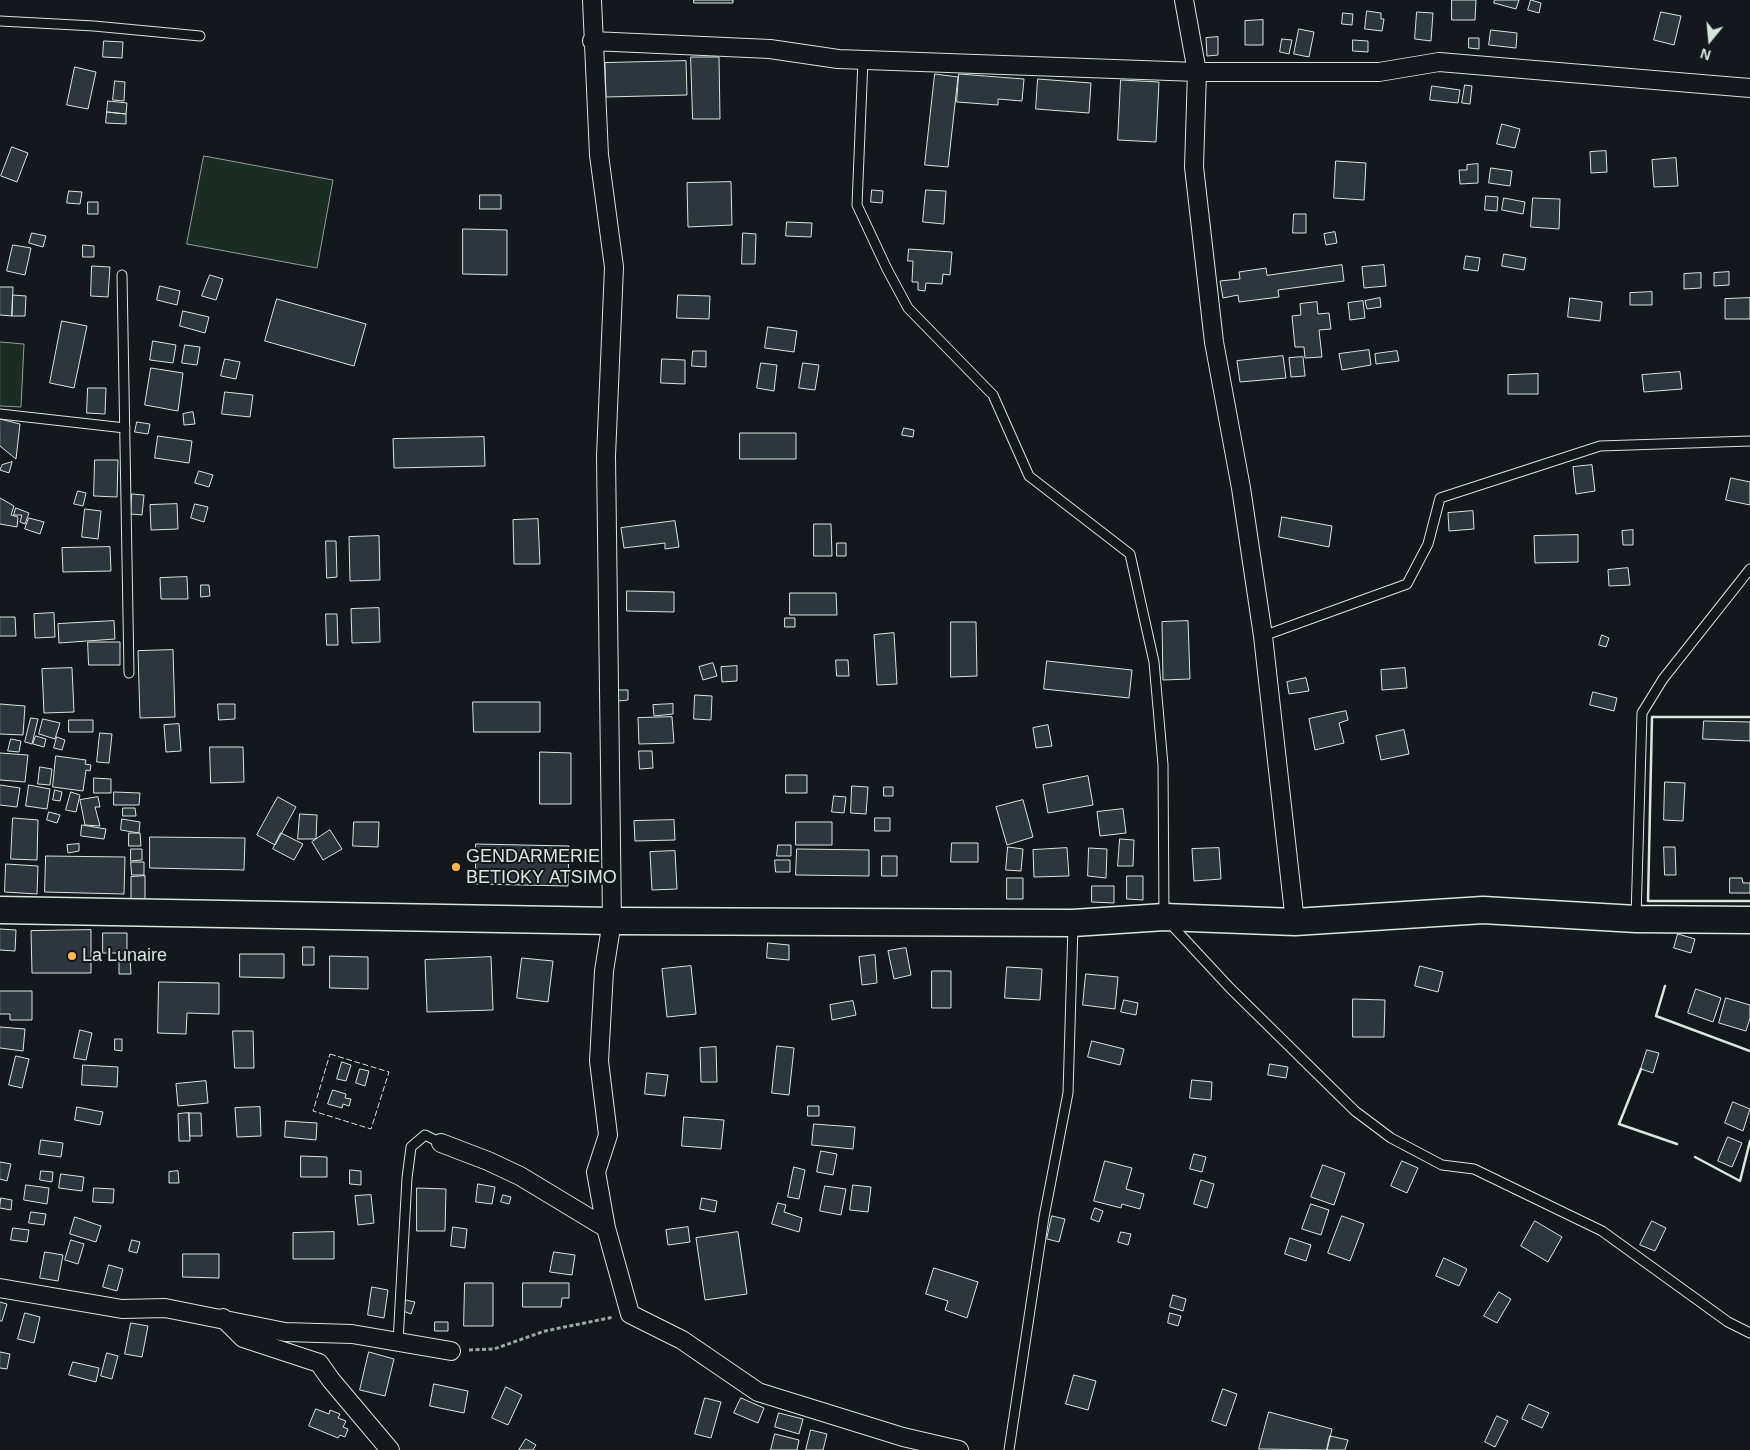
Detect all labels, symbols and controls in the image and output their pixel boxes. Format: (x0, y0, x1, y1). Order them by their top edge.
north arrow (1685, 15, 1735, 65)
text: N (1698, 45, 1713, 63)
place label: GENDARMERIE BETIOKY ATSIMO (466, 846, 617, 889)
marker: GENDARMERIE BETIOKY ATSIMO (450, 861, 462, 873)
place label: La Lunaire (82, 945, 167, 967)
marker: La Lunaire (66, 950, 78, 962)

